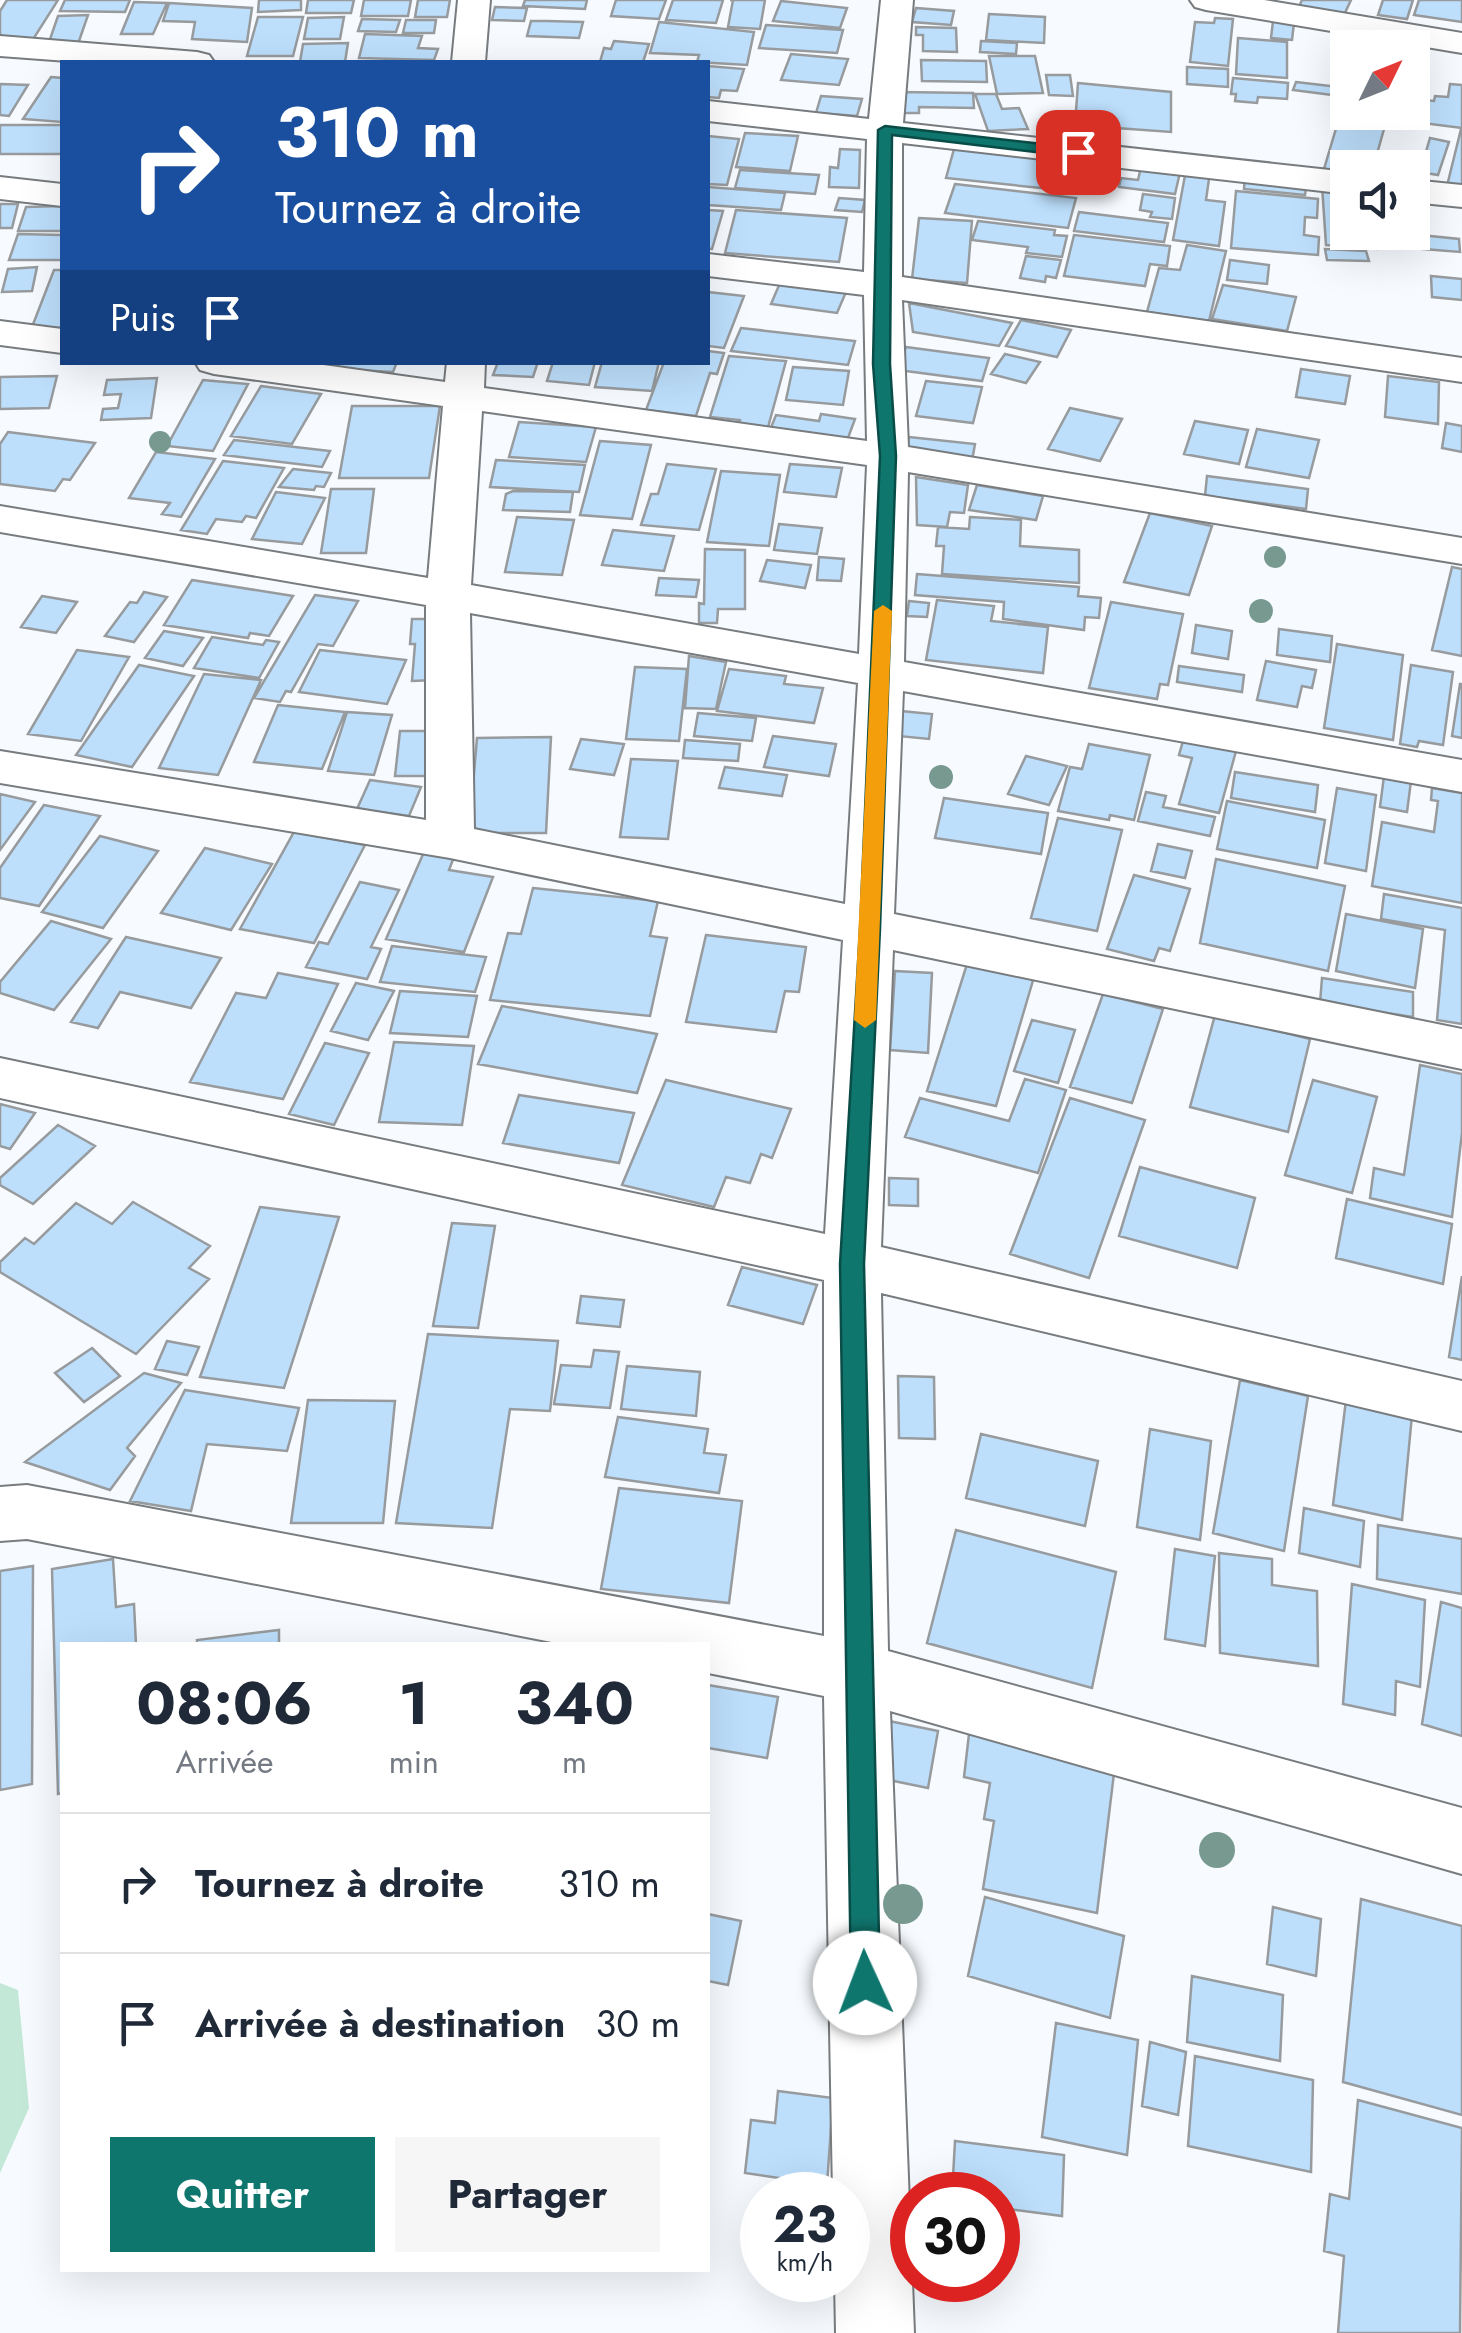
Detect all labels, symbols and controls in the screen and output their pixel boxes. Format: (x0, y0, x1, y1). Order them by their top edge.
north arrow (1330, 30, 1430, 130)
map controls (1330, 30, 1430, 250)
text: 310 m (275, 82, 479, 183)
icon: right (110, 100, 240, 230)
pin (1036, 110, 1121, 195)
icon: arrive (1051, 125, 1106, 180)
button: sound (1330, 150, 1430, 250)
text: Tournez à droite (275, 175, 581, 240)
text: Puis (110, 290, 175, 345)
icon: arrive (195, 290, 250, 345)
text: 08:06 (136, 1660, 313, 1747)
text: 1 (399, 1660, 429, 1747)
text: 340 (515, 1660, 634, 1747)
text: Arrivée (175, 1739, 273, 1785)
text: min (389, 1739, 439, 1785)
text: m (562, 1739, 587, 1785)
icon: right (110, 1856, 165, 1911)
text: Tournez à droite (195, 1856, 484, 1911)
text: 310 m (558, 1856, 660, 1911)
position arrow (813, 1931, 917, 2035)
icon: arrive (110, 1996, 165, 2051)
text: Arrivée à destination (195, 1996, 565, 2051)
text: 30 m (595, 1996, 680, 2051)
button: Quitter (110, 2137, 375, 2252)
button: Partager (395, 2137, 660, 2252)
speed limit sign: 30 (890, 2172, 1020, 2302)
text: 23 (773, 2188, 837, 2261)
text: km/h (777, 2244, 833, 2280)

